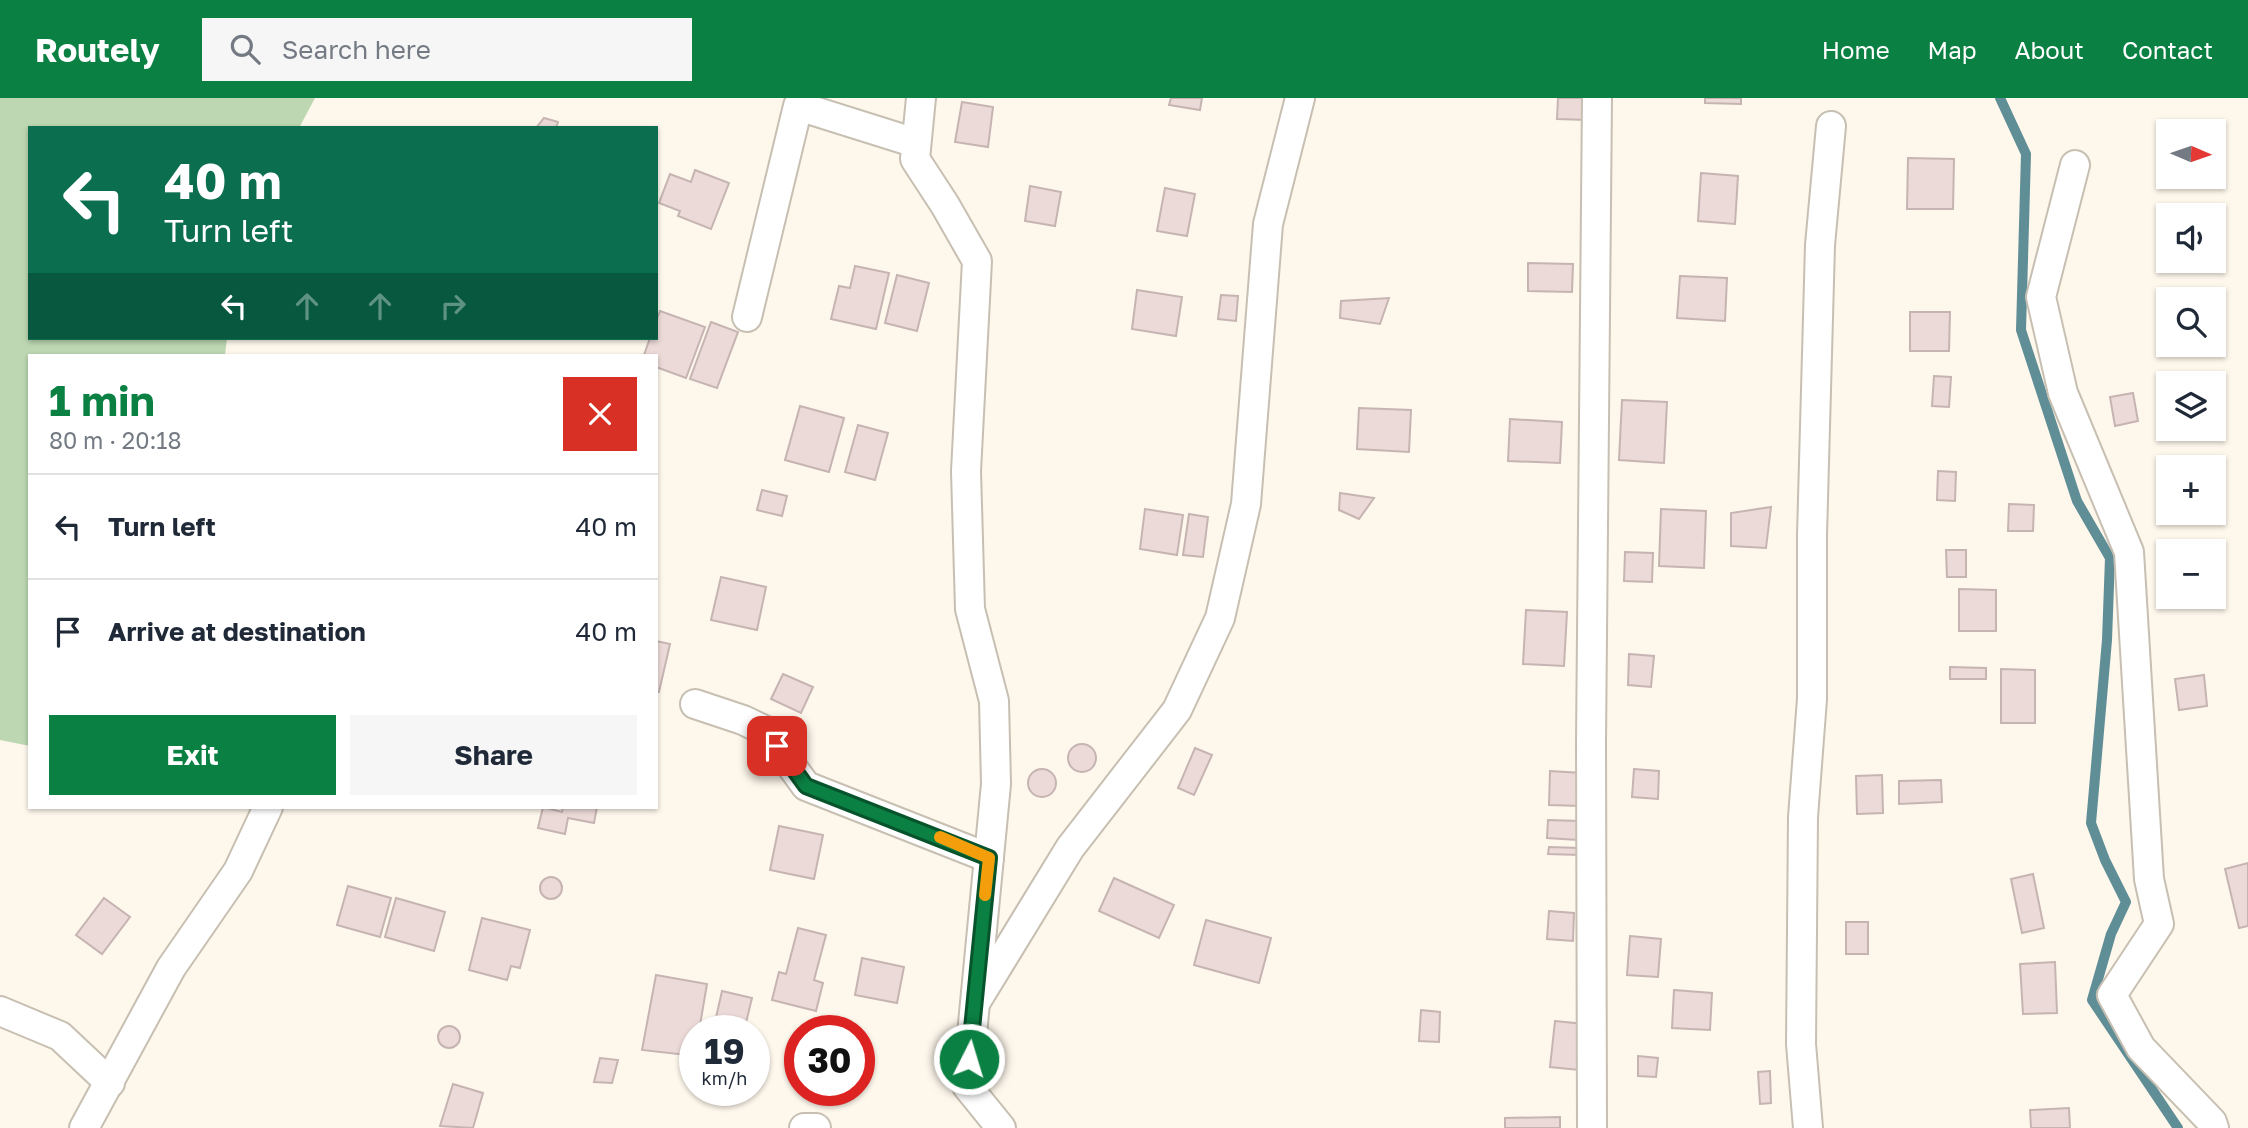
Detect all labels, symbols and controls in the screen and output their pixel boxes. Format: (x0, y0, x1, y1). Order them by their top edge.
search box (202, 18, 692, 81)
text: Routely (35, 30, 160, 69)
icon: search (226, 30, 264, 68)
text: Search here (282, 34, 431, 65)
text: Home (1822, 35, 1890, 64)
text: Map (1928, 35, 1977, 64)
text: About (2015, 35, 2084, 64)
text: Contact (2122, 35, 2213, 64)
north arrow (2156, 119, 2226, 189)
map controls (2156, 119, 2226, 609)
text: 40 m (164, 151, 282, 210)
icon: left (49, 154, 140, 245)
button: sound (2156, 203, 2226, 273)
text: Turn left (164, 211, 293, 249)
icon: left (215, 287, 253, 325)
icon: ahead (288, 287, 326, 325)
icon: ahead (361, 287, 399, 325)
icon: right (434, 287, 472, 325)
button: search (2156, 287, 2226, 357)
button: layers (2156, 371, 2226, 441)
text: 1 min (49, 375, 155, 425)
button: close (563, 377, 637, 451)
text: 80 m · 20:18 (49, 426, 181, 454)
button: + (2156, 455, 2226, 525)
icon: left (49, 508, 87, 546)
text: Turn left (108, 511, 216, 542)
text: 40 m (576, 511, 637, 542)
button: − (2156, 539, 2226, 609)
icon: arrive (49, 613, 87, 651)
text: Arrive at destination (108, 616, 366, 647)
text: 40 m (576, 616, 637, 647)
button: Exit (49, 715, 336, 795)
button: Share (350, 715, 637, 795)
pin (747, 716, 807, 776)
icon: arrive (758, 727, 796, 765)
speed limit sign: 30 (784, 1015, 875, 1106)
position arrow (932, 1022, 1006, 1096)
text: 19 (704, 1030, 745, 1072)
text: km/h (702, 1067, 747, 1089)

